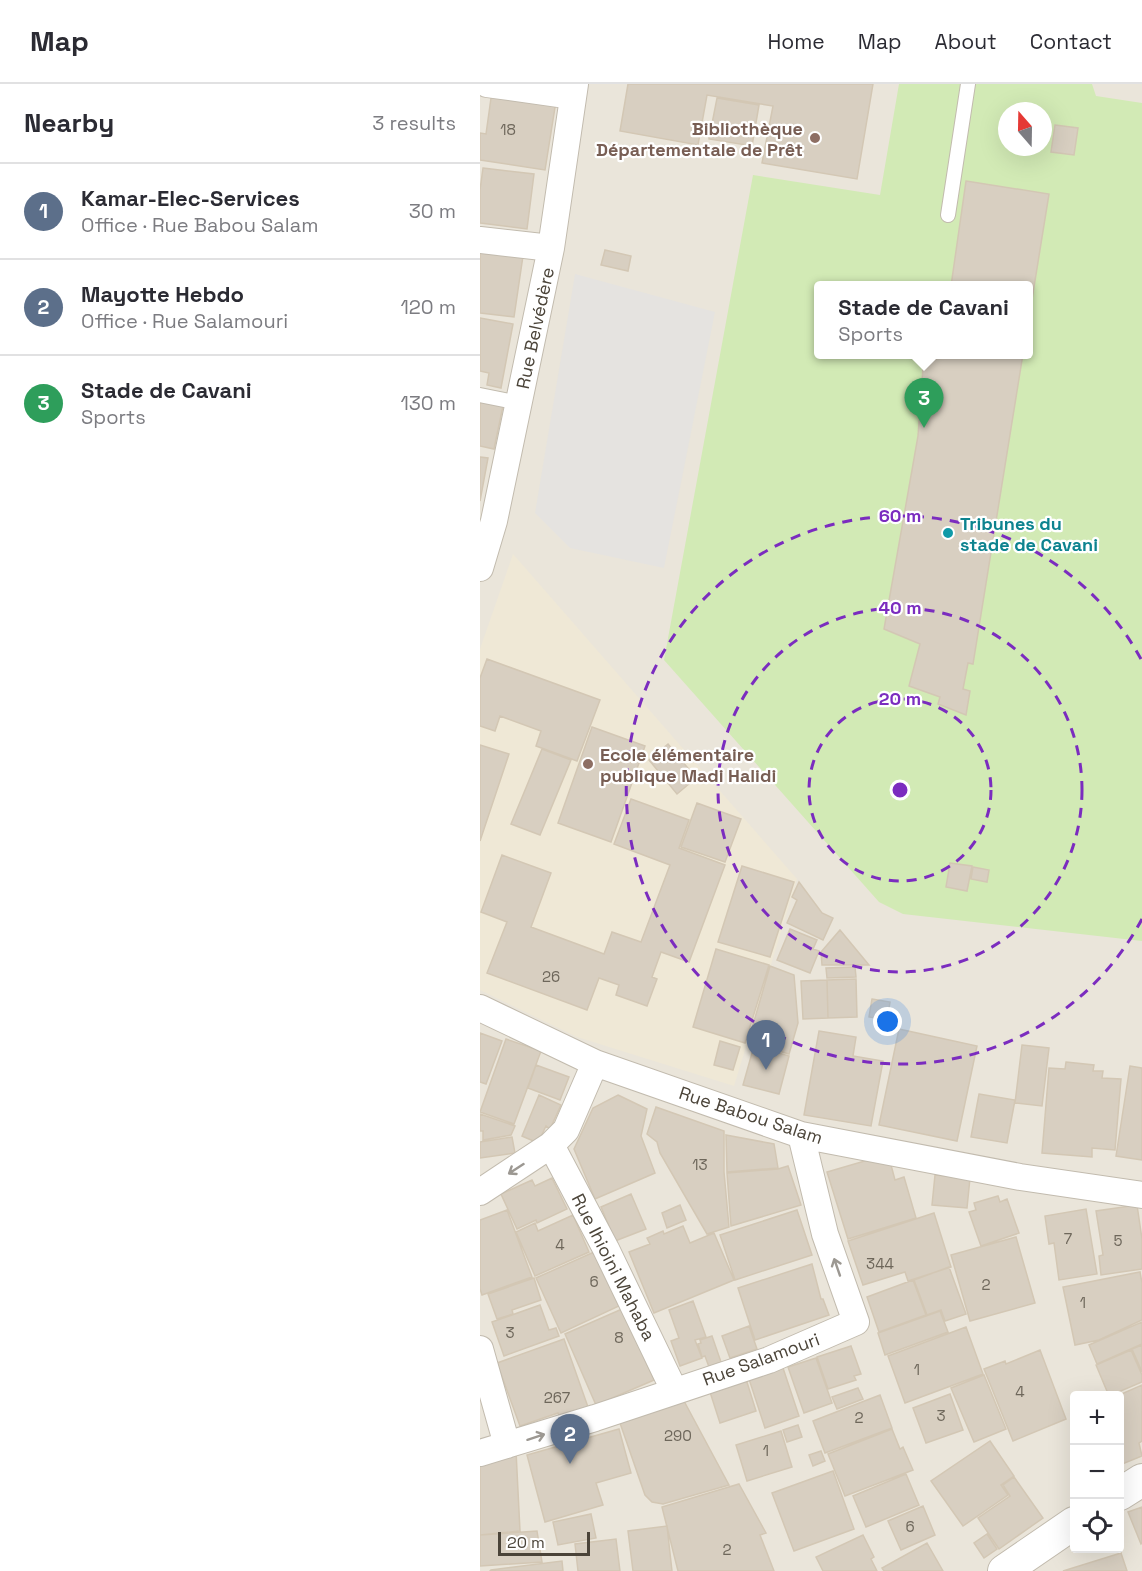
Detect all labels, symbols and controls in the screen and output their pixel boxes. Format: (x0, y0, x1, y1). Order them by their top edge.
text: Map (30, 23, 89, 59)
text: Home (767, 28, 825, 55)
text: Map (858, 28, 902, 55)
text: About (935, 28, 997, 55)
text: Contact (1030, 28, 1112, 55)
north arrow (998, 102, 1052, 156)
text: Nearby (24, 106, 114, 140)
text: 3 results (372, 110, 456, 136)
place label: Bibliothèque Départementale de Prêt (596, 117, 803, 161)
house number: 18 (500, 120, 516, 139)
marker: Bibliothèque Départementale de Prêt (808, 131, 822, 145)
text: Kamar-Elec-Services (81, 184, 300, 212)
text: 1 (39, 198, 48, 224)
text: 30 m (409, 198, 456, 224)
text: Office · Rue Babou Salam (81, 212, 318, 238)
street label: Rue Belvédère (511, 265, 559, 391)
text: Mayotte Hebdo (81, 280, 244, 308)
popup (814, 281, 1033, 359)
text: Stade de Cavani (838, 293, 1009, 321)
text: 2 (38, 294, 49, 320)
text: 120 m (400, 294, 456, 320)
text: Office · Rue Salamouri (81, 308, 288, 334)
text: Sports (838, 321, 903, 347)
text: Stade de Cavani (81, 376, 252, 404)
pin: 3 (904, 378, 944, 428)
text: 3 (37, 390, 50, 416)
text: 130 m (400, 390, 456, 416)
text: Sports (81, 404, 146, 430)
text: 60 m (879, 504, 921, 527)
place label: Tribunes du stade de Cavani (960, 512, 1098, 556)
marker: Tribunes du stade de Cavani (941, 526, 955, 540)
text: 40 m (878, 596, 922, 619)
text: 20 m (879, 687, 921, 710)
place label: Ecole élémentaire publique Madi Halidi (600, 743, 776, 787)
marker: Ecole élémentaire publique Madi Halidi (581, 757, 595, 771)
centre of rings (890, 780, 910, 800)
house number: 26 (542, 967, 560, 986)
your location (873, 1007, 902, 1036)
pin: 1 (746, 1020, 786, 1070)
street label: Rue Babou Salam (676, 1081, 826, 1149)
house number: 13 (692, 1155, 708, 1174)
one-way arrow (508, 1163, 524, 1175)
street label: Rue Ihioini Mahaba (567, 1189, 661, 1345)
house number: 7 (1064, 1229, 1072, 1248)
house number: 5 (1114, 1231, 1123, 1250)
house number: 4 (555, 1235, 565, 1254)
house number: 344 (866, 1254, 894, 1273)
one-way arrow (830, 1258, 841, 1277)
house number: 6 (589, 1272, 599, 1291)
house number: 2 (981, 1275, 991, 1294)
house number: 1 (1080, 1293, 1086, 1312)
house number: 3 (505, 1323, 515, 1342)
street label: Rue Salamouri (699, 1327, 823, 1391)
house number: 8 (614, 1328, 624, 1347)
house number: 1 (914, 1360, 920, 1379)
house number: 4 (1015, 1382, 1025, 1401)
house number: 267 (544, 1388, 570, 1407)
map controls (1070, 1391, 1124, 1553)
button: + (1070, 1391, 1124, 1445)
house number: 3 (936, 1406, 946, 1425)
house number: 2 (854, 1408, 864, 1427)
pin: 2 (550, 1414, 590, 1464)
house number: 290 (664, 1426, 692, 1445)
one-way arrow (526, 1430, 545, 1441)
house number: 1 (763, 1441, 769, 1460)
button: − (1070, 1445, 1124, 1499)
button: locate (1070, 1499, 1124, 1553)
house number: 6 (905, 1517, 915, 1536)
scale bar (498, 1529, 590, 1556)
text: 20 m (507, 1532, 545, 1553)
house number: 2 (722, 1540, 732, 1559)

